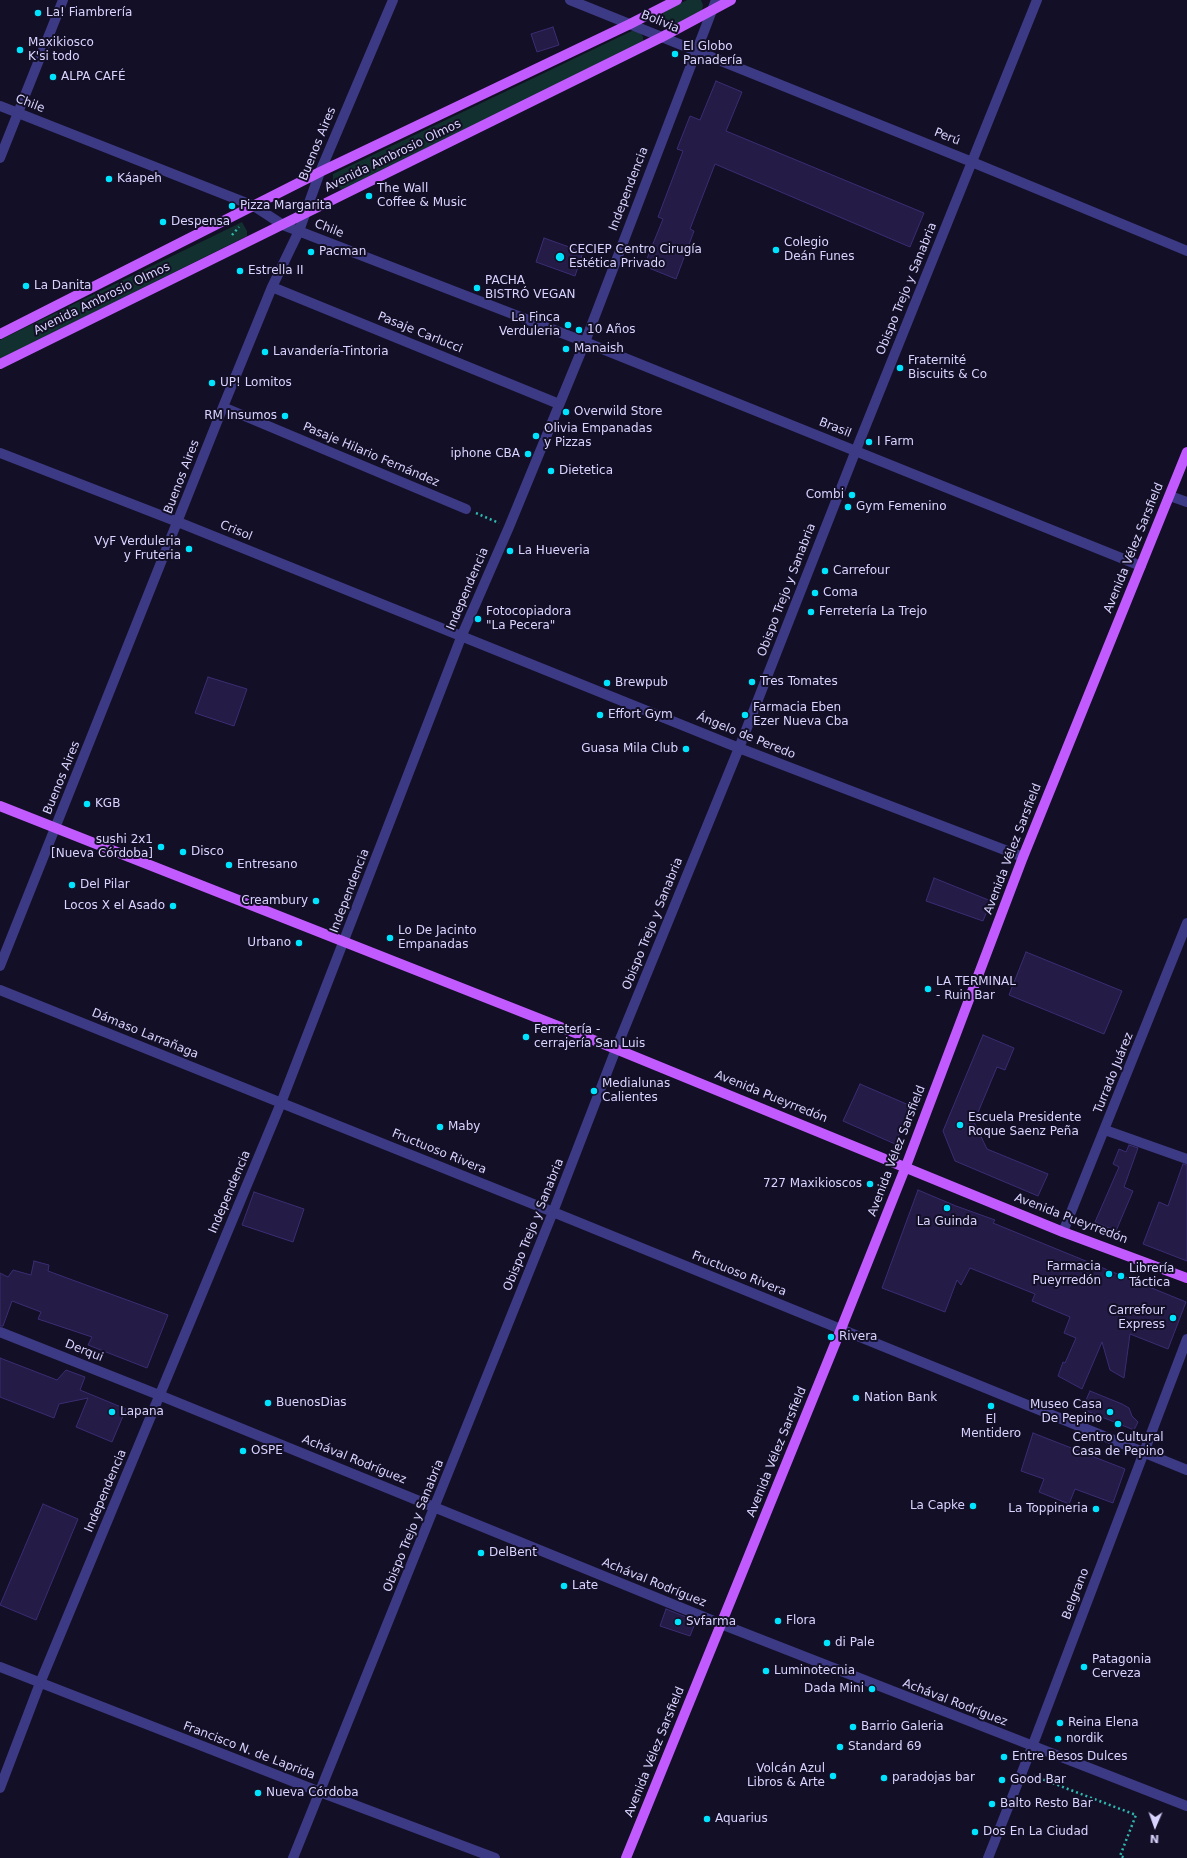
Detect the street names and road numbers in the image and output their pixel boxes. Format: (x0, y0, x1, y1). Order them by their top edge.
street label: Bolivia (639, 8, 681, 36)
street label: Chile (13, 92, 47, 116)
street label: Buenos Aires (297, 105, 339, 183)
street label: Avenida Ambrosio Olmos (322, 117, 464, 195)
street label: Perú (932, 125, 962, 149)
street label: Independencia (606, 145, 652, 233)
street label: Chile (312, 217, 346, 241)
street label: Obispo Trejo y Sanabria (874, 221, 940, 357)
street label: Avenida Ambrosio Olmos (31, 260, 173, 338)
street label: Pasaje Carlucci (375, 309, 465, 357)
street label: Brasil (817, 415, 853, 441)
street label: Pasaje Hilario Fernández (301, 420, 441, 490)
street label: Buenos Aires (161, 438, 203, 516)
street label: Avenida Vélez Sarsfield (1101, 481, 1167, 615)
street label: Crisol (218, 518, 254, 544)
street label: Obispo Trejo y Sanabria (755, 521, 819, 659)
street label: Independencia (444, 545, 492, 633)
street label: Ángelo de Peredo (694, 710, 798, 762)
street label: Buenos Aires (41, 739, 83, 817)
street label: Avenida Vélez Sarsfield (981, 781, 1045, 917)
street label: Independencia (327, 847, 373, 935)
street label: Obispo Trejo y Sanabria (620, 856, 686, 992)
street label: Dámaso Larrañaga (89, 1006, 201, 1062)
street label: Turrado Juárez (1091, 1031, 1137, 1115)
street label: Avenida Pueyrredón (713, 1068, 829, 1126)
street label: Avenida Vélez Sarsfield (865, 1083, 929, 1219)
street label: Fructuoso Rivera (390, 1126, 488, 1178)
street label: Independencia (206, 1148, 254, 1236)
street label: Obispo Trejo y Sanabria (501, 1157, 567, 1293)
street label: Avenida Pueyrredón (1012, 1191, 1130, 1247)
street label: Fructuoso Rivera (690, 1248, 788, 1300)
street label: Derqui (63, 1337, 105, 1365)
street label: Avenida Vélez Sarsfield (744, 1385, 810, 1519)
street label: Achával Rodríguez (300, 1433, 408, 1487)
street label: Independencia (82, 1447, 130, 1535)
street label: Obispo Trejo y Sanabria (381, 1458, 447, 1594)
street label: Achával Rodríguez (600, 1556, 708, 1610)
street label: Belgrano (1060, 1566, 1092, 1622)
street label: Achával Rodríguez (901, 1676, 1009, 1730)
street label: Avenida Vélez Sarsfield (622, 1685, 688, 1819)
street label: Francisco N. de Laprida (181, 1719, 317, 1783)

